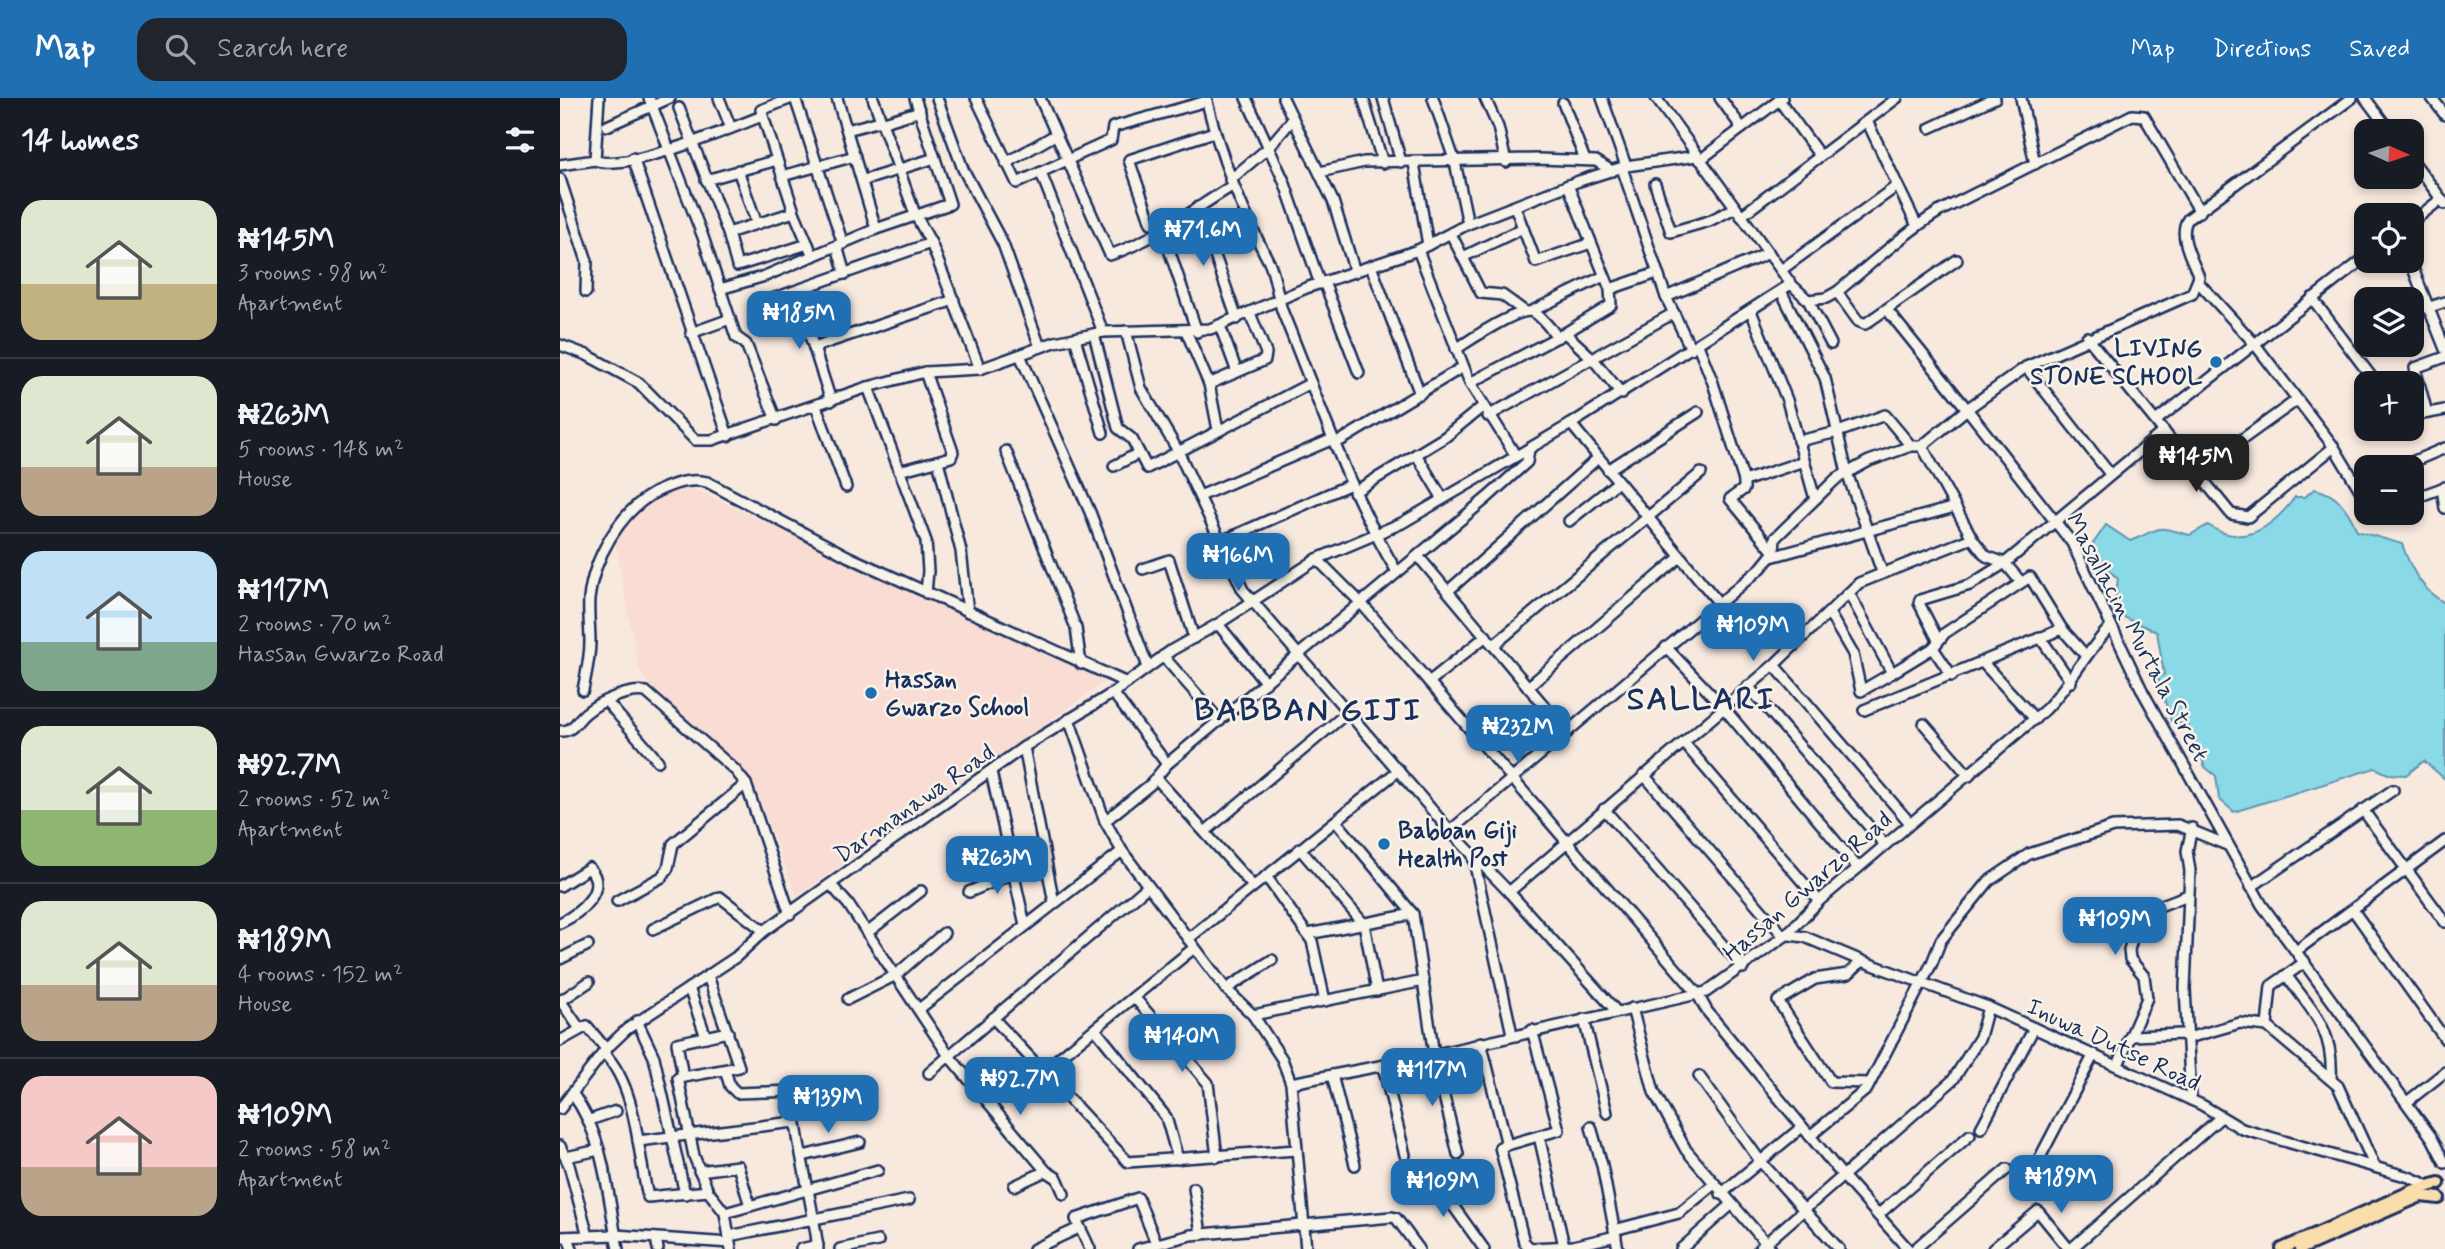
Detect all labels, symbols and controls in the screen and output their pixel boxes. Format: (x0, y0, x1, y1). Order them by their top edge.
search box (137, 18, 627, 81)
text: Map (35, 27, 95, 71)
icon: search (161, 30, 199, 68)
text: Search here (217, 32, 348, 66)
text: Map (2131, 34, 2175, 65)
text: Directions (2213, 34, 2311, 65)
text: Saved (2349, 34, 2410, 65)
north arrow (2354, 119, 2424, 189)
map controls (2354, 119, 2424, 525)
text: 14 homes (21, 121, 139, 160)
icon: filters (501, 121, 539, 159)
button: locate (2354, 203, 2424, 273)
pin: ₦71.6M (1146, 208, 1260, 268)
text: ₦71.6M (1164, 216, 1242, 246)
text: ₦145M (238, 220, 334, 259)
icon: home (77, 228, 161, 312)
text: 3 rooms · 98 m² (238, 259, 388, 289)
button: layers (2354, 287, 2424, 357)
text: Apartment (238, 289, 343, 319)
pin: ₦185M (750, 292, 848, 351)
text: ₦185M (763, 299, 835, 329)
place label: LIVING STONE SCHOOL (2030, 334, 2203, 393)
marker: LIVING STONE SCHOOL (2208, 354, 2224, 370)
button: + (2354, 371, 2424, 441)
text: ₦263M (238, 396, 330, 435)
icon: home (77, 404, 161, 488)
pin: ₦145M (2147, 434, 2245, 494)
text: 5 rooms · 148 m² (238, 435, 404, 465)
text: ₦145M (2159, 442, 2233, 472)
button: − (2354, 455, 2424, 525)
text: House (238, 465, 292, 495)
street label: Masallacin Murtala Street (2058, 508, 2215, 767)
pin: ₦166M (1189, 533, 1287, 593)
text: ₦166M (1203, 541, 1273, 571)
text: ₦117M (238, 571, 329, 610)
icon: home (77, 579, 161, 663)
pin: ₦109M (1704, 603, 1802, 663)
text: 2 rooms · 70 m² (238, 610, 392, 640)
text: ₦109M (1717, 611, 1789, 641)
text: Hassan Gwarzo Road (238, 640, 444, 670)
place label: Hassan Gwarzo School (885, 665, 1029, 724)
district label: SALLARI (1627, 679, 1775, 721)
marker: Hassan Gwarzo School (863, 685, 879, 701)
district label: BABBAN GIJI (1194, 690, 1422, 732)
pin: ₦232M (1469, 706, 1567, 765)
text: ₦232M (1482, 713, 1554, 743)
street label: Darmanawa Road (829, 737, 1001, 871)
text: ₦92.7M (238, 746, 341, 785)
icon: home (77, 754, 161, 838)
text: 2 rooms · 52 m² (238, 785, 391, 815)
street label: Hassan Gwarzo Road (1717, 805, 1899, 969)
text: Apartment (238, 815, 343, 845)
place label: Babban Giji Health Post (1398, 816, 1517, 875)
pin: ₦263M (948, 836, 1046, 896)
marker: Babban Giji Health Post (1376, 836, 1392, 852)
text: ₦263M (962, 844, 1032, 874)
pin: ₦109M (2066, 898, 2164, 957)
text: ₦109M (2079, 905, 2151, 935)
text: ₦189M (238, 921, 332, 960)
icon: home (77, 929, 161, 1013)
text: 4 rooms · 152 m² (238, 960, 403, 990)
text: House (238, 990, 292, 1020)
street label: Inuwa Dutse Road (2021, 991, 2205, 1099)
pin: ₦140M (1133, 1014, 1231, 1074)
text: ₦140M (1145, 1022, 1219, 1052)
pin: ₦117M (1383, 1048, 1481, 1108)
text: ₦117M (1397, 1056, 1467, 1086)
pin: ₦92.7M (963, 1058, 1077, 1117)
text: ₦92.7M (981, 1065, 1059, 1095)
pin: ₦139M (779, 1076, 877, 1135)
text: ₦139M (794, 1083, 862, 1113)
text: ₦109M (238, 1096, 332, 1135)
icon: home (77, 1104, 161, 1188)
text: 2 rooms · 58 m² (238, 1135, 391, 1165)
pin: ₦189M (2012, 1156, 2110, 1215)
pin: ₦109M (1394, 1160, 1492, 1219)
text: ₦189M (2025, 1163, 2097, 1193)
text: Apartment (238, 1165, 343, 1195)
text: ₦109M (1407, 1167, 1479, 1197)

